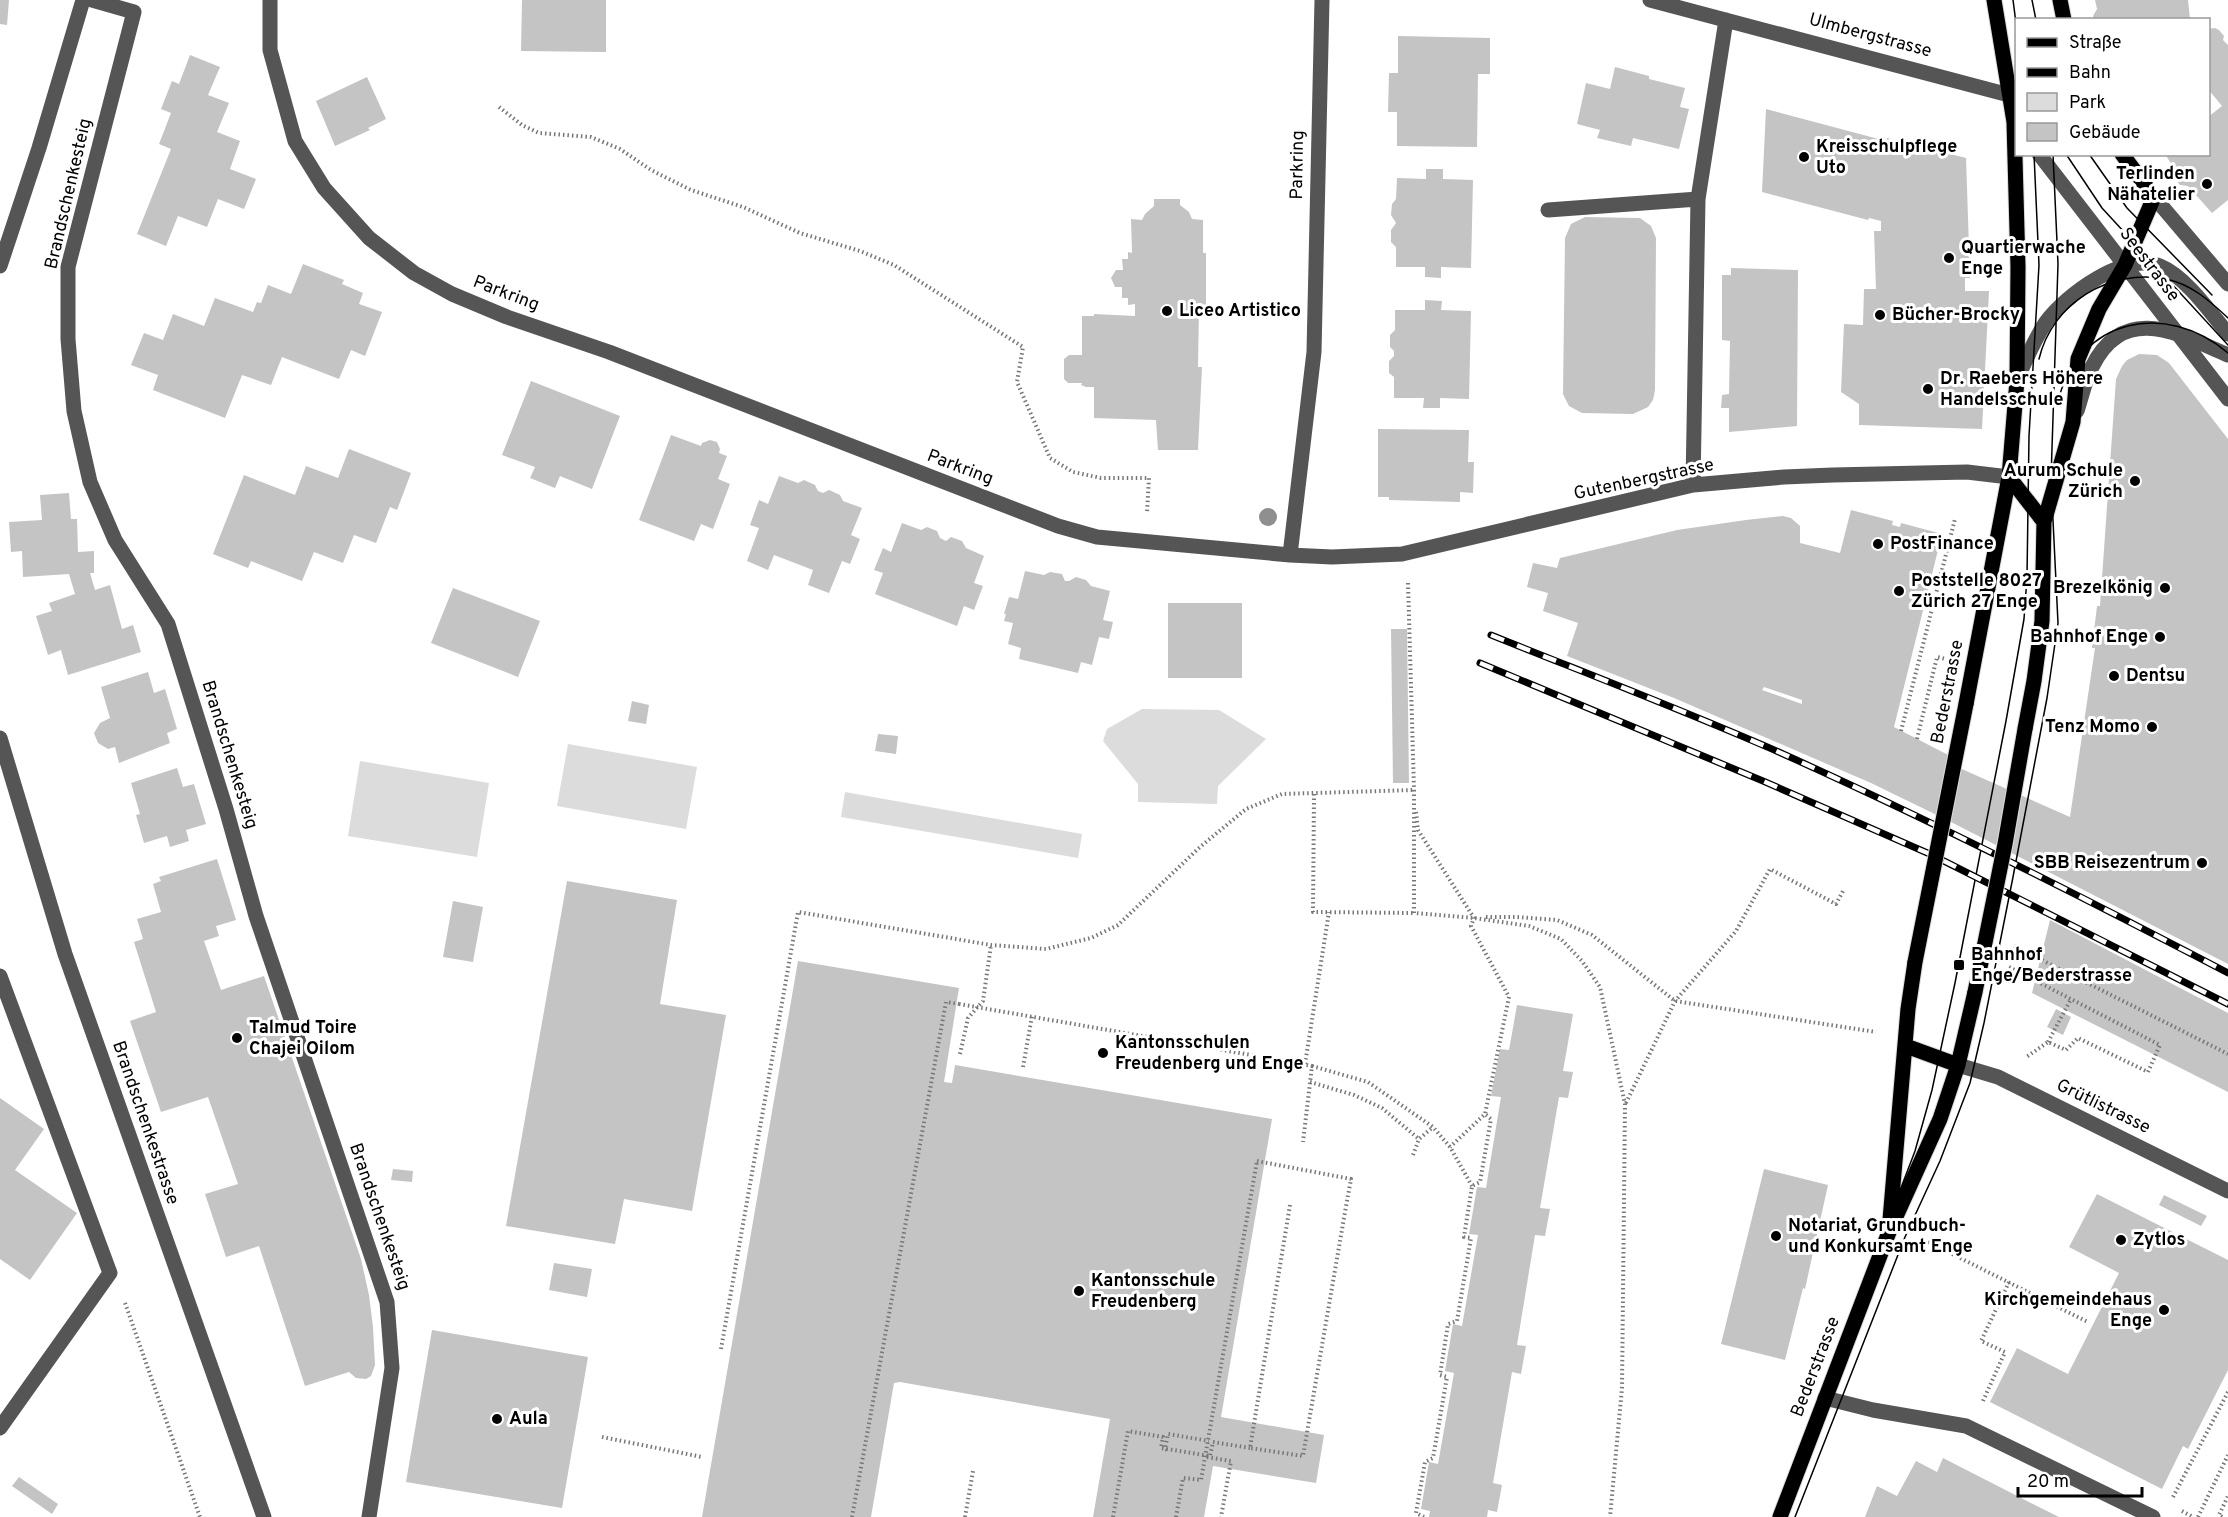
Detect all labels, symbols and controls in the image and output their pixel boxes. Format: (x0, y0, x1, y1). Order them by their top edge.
street label: Ulmbergstrasse (1806, 9, 1934, 63)
legend (2015, 18, 2210, 156)
text: Straße (2069, 32, 2121, 55)
text: Bahn (2069, 62, 2111, 85)
text: Park (2069, 92, 2106, 115)
street label: Brandschenkesteig (40, 116, 98, 272)
text: Gebäude (2069, 122, 2141, 145)
street label: Parkring (1286, 130, 1310, 200)
place label: Kreisschulpflege Uto (1816, 136, 1957, 180)
marker: Kreisschulpflege Uto (1797, 150, 1811, 164)
place label: Terlinden Nähatelier (2107, 163, 2195, 207)
marker: Terlinden Nähatelier (2200, 177, 2214, 191)
street label: Seestrasse (2114, 223, 2184, 307)
place label: Quartierwache Enge (1961, 237, 2086, 281)
marker: Quartierwache Enge (1942, 251, 1956, 265)
street label: Parkring (470, 271, 542, 317)
place label: Liceo Artistico (1179, 300, 1301, 323)
marker: Liceo Artistico (1160, 304, 1174, 318)
place label: Bücher-Brocky (1892, 304, 2020, 327)
marker: Bücher-Brocky (1873, 308, 1887, 322)
place label: Dr. Raebers Höhere Handelsschule (1940, 368, 2103, 412)
marker: Dr. Raebers Höhere Handelsschule (1921, 382, 1935, 396)
street label: Parkring (924, 445, 996, 491)
street label: Gutenbergstrasse (1572, 454, 1716, 506)
place label: Aurum Schule Zürich (2004, 460, 2123, 504)
marker: Aurum Schule Zürich (2128, 474, 2142, 488)
place label: PostFinance (1890, 533, 1994, 556)
marker: PostFinance (1871, 537, 1885, 551)
place label: Poststelle 8027 Zürich 27 Enge (1911, 570, 2042, 614)
place label: Brezelkönig (2053, 577, 2153, 600)
marker: Brezelkönig (2158, 581, 2172, 595)
marker: Poststelle 8027 Zürich 27 Enge (1892, 584, 1906, 598)
place label: Bahnhof Enge (2030, 626, 2148, 649)
marker: Bahnhof Enge (2153, 630, 2167, 644)
street label: Bederstrasse (1927, 638, 1969, 746)
place label: Dentsu (2126, 665, 2185, 688)
marker: Dentsu (2107, 669, 2121, 683)
street label: Brandschenkesteig (195, 678, 263, 832)
place label: Tenz Momo (2045, 716, 2140, 739)
marker: Tenz Momo (2145, 720, 2159, 734)
place label: SBB Reisezentrum (2034, 852, 2190, 875)
marker: SBB Reisezentrum (2195, 856, 2209, 870)
place label: Bahnhof Enge/Bederstrasse (1971, 944, 2132, 988)
marker: Bahnhof Enge/Bederstrasse (1952, 958, 1966, 972)
place label: Talmud Toire Chajei Oilom (249, 1017, 357, 1061)
marker: Talmud Toire Chajei Oilom (230, 1031, 244, 1045)
place label: Kantonsschulen Freudenberg und Enge (1115, 1032, 1304, 1076)
street label: Brandschenkestrasse (106, 1038, 184, 1208)
marker: Kantonsschulen Freudenberg und Enge (1096, 1046, 1110, 1060)
street label: Grütlistrasse (2052, 1074, 2154, 1140)
street label: Brandschenkesteig (343, 1140, 415, 1294)
place label: Notariat, Grundbuch- und Konkursamt Enge (1788, 1215, 1973, 1259)
marker: Notariat, Grundbuch- und Konkursamt Enge (1769, 1229, 1783, 1243)
place label: Zytlos (2133, 1229, 2185, 1252)
marker: Zytlos (2114, 1233, 2128, 1247)
place label: Kantonsschule Freudenberg (1091, 1270, 1215, 1314)
marker: Kantonsschule Freudenberg (1072, 1284, 1086, 1298)
place label: Kirchgemeindehaus Enge (1984, 1289, 2152, 1333)
marker: Kirchgemeindehaus Enge (2157, 1303, 2171, 1317)
street label: Bederstrasse (1786, 1314, 1846, 1420)
place label: Aula (509, 1408, 548, 1431)
marker: Aula (490, 1412, 504, 1426)
scale bar (2018, 1460, 2142, 1498)
text: 20 m (2027, 1471, 2069, 1494)

